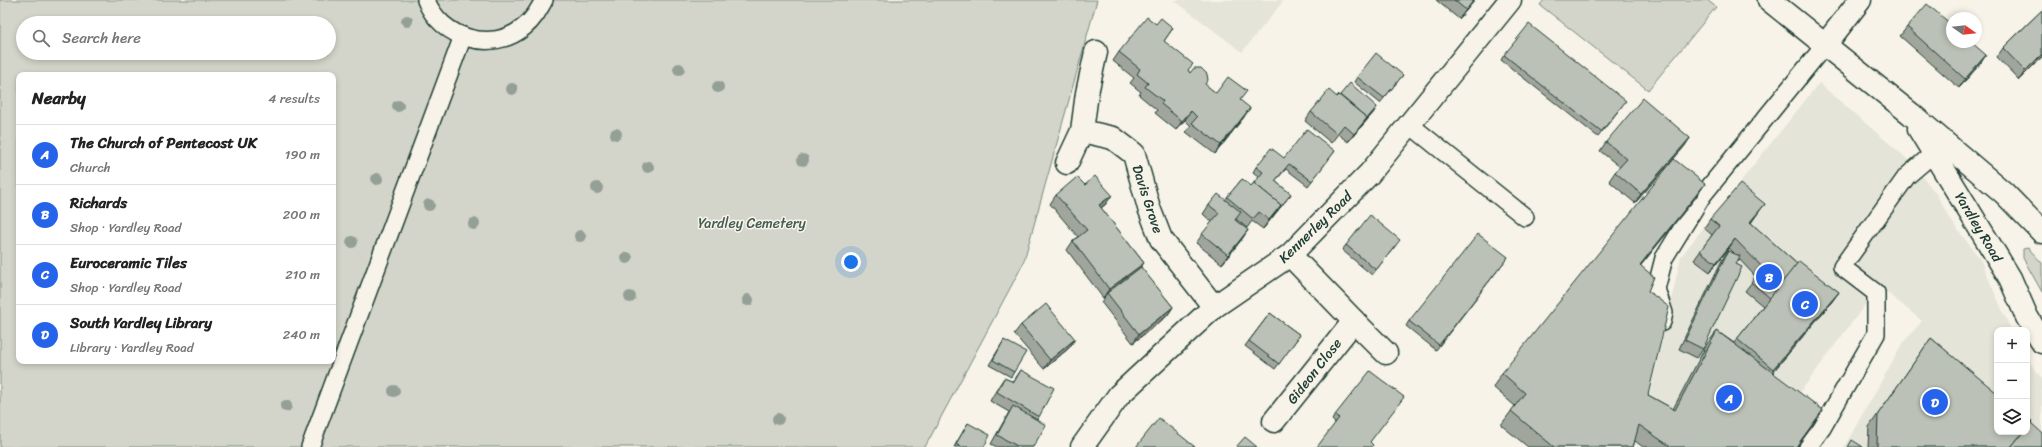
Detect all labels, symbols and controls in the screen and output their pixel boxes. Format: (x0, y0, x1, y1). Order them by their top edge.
north arrow (1946, 12, 1982, 48)
search box (16, 16, 336, 60)
text: Search here (62, 25, 141, 51)
icon: search (30, 27, 52, 49)
text: Nearby (32, 83, 86, 113)
text: 4 results (268, 87, 320, 110)
text: The Church of Pentecost UK (70, 130, 257, 156)
text: A (41, 143, 49, 166)
text: 190 m (285, 143, 320, 166)
text: Church (70, 156, 111, 179)
street label: Davis Grove (1125, 162, 1170, 237)
street label: Kennerley Road (1272, 184, 1360, 269)
street label: Yardley Road (1948, 187, 2010, 269)
text: Richards (70, 190, 127, 216)
text: B (41, 203, 49, 226)
text: 200 m (283, 203, 320, 226)
park label: Yardley Cemetery (698, 211, 807, 236)
text: Shop · Yardley Road (70, 216, 181, 239)
text: Euroceramic Tiles (70, 250, 187, 276)
your location (841, 252, 861, 272)
pin: B (1756, 262, 1782, 292)
text: C (41, 263, 49, 286)
text: 210 m (285, 263, 320, 286)
text: Shop · Yardley Road (70, 276, 181, 299)
pin: C (1792, 289, 1818, 319)
text: South Yardley Library (70, 310, 212, 336)
text: D (41, 323, 49, 346)
text: 240 m (283, 323, 320, 346)
map controls (1994, 327, 2030, 435)
button: + (1994, 327, 2030, 363)
street label: Gideon Close (1280, 333, 1348, 410)
text: Library · Yardley Road (70, 336, 194, 359)
button: − (1994, 363, 2030, 399)
pin: A (1716, 383, 1742, 413)
pin: D (1922, 387, 1948, 417)
button: layers (1994, 399, 2030, 435)

